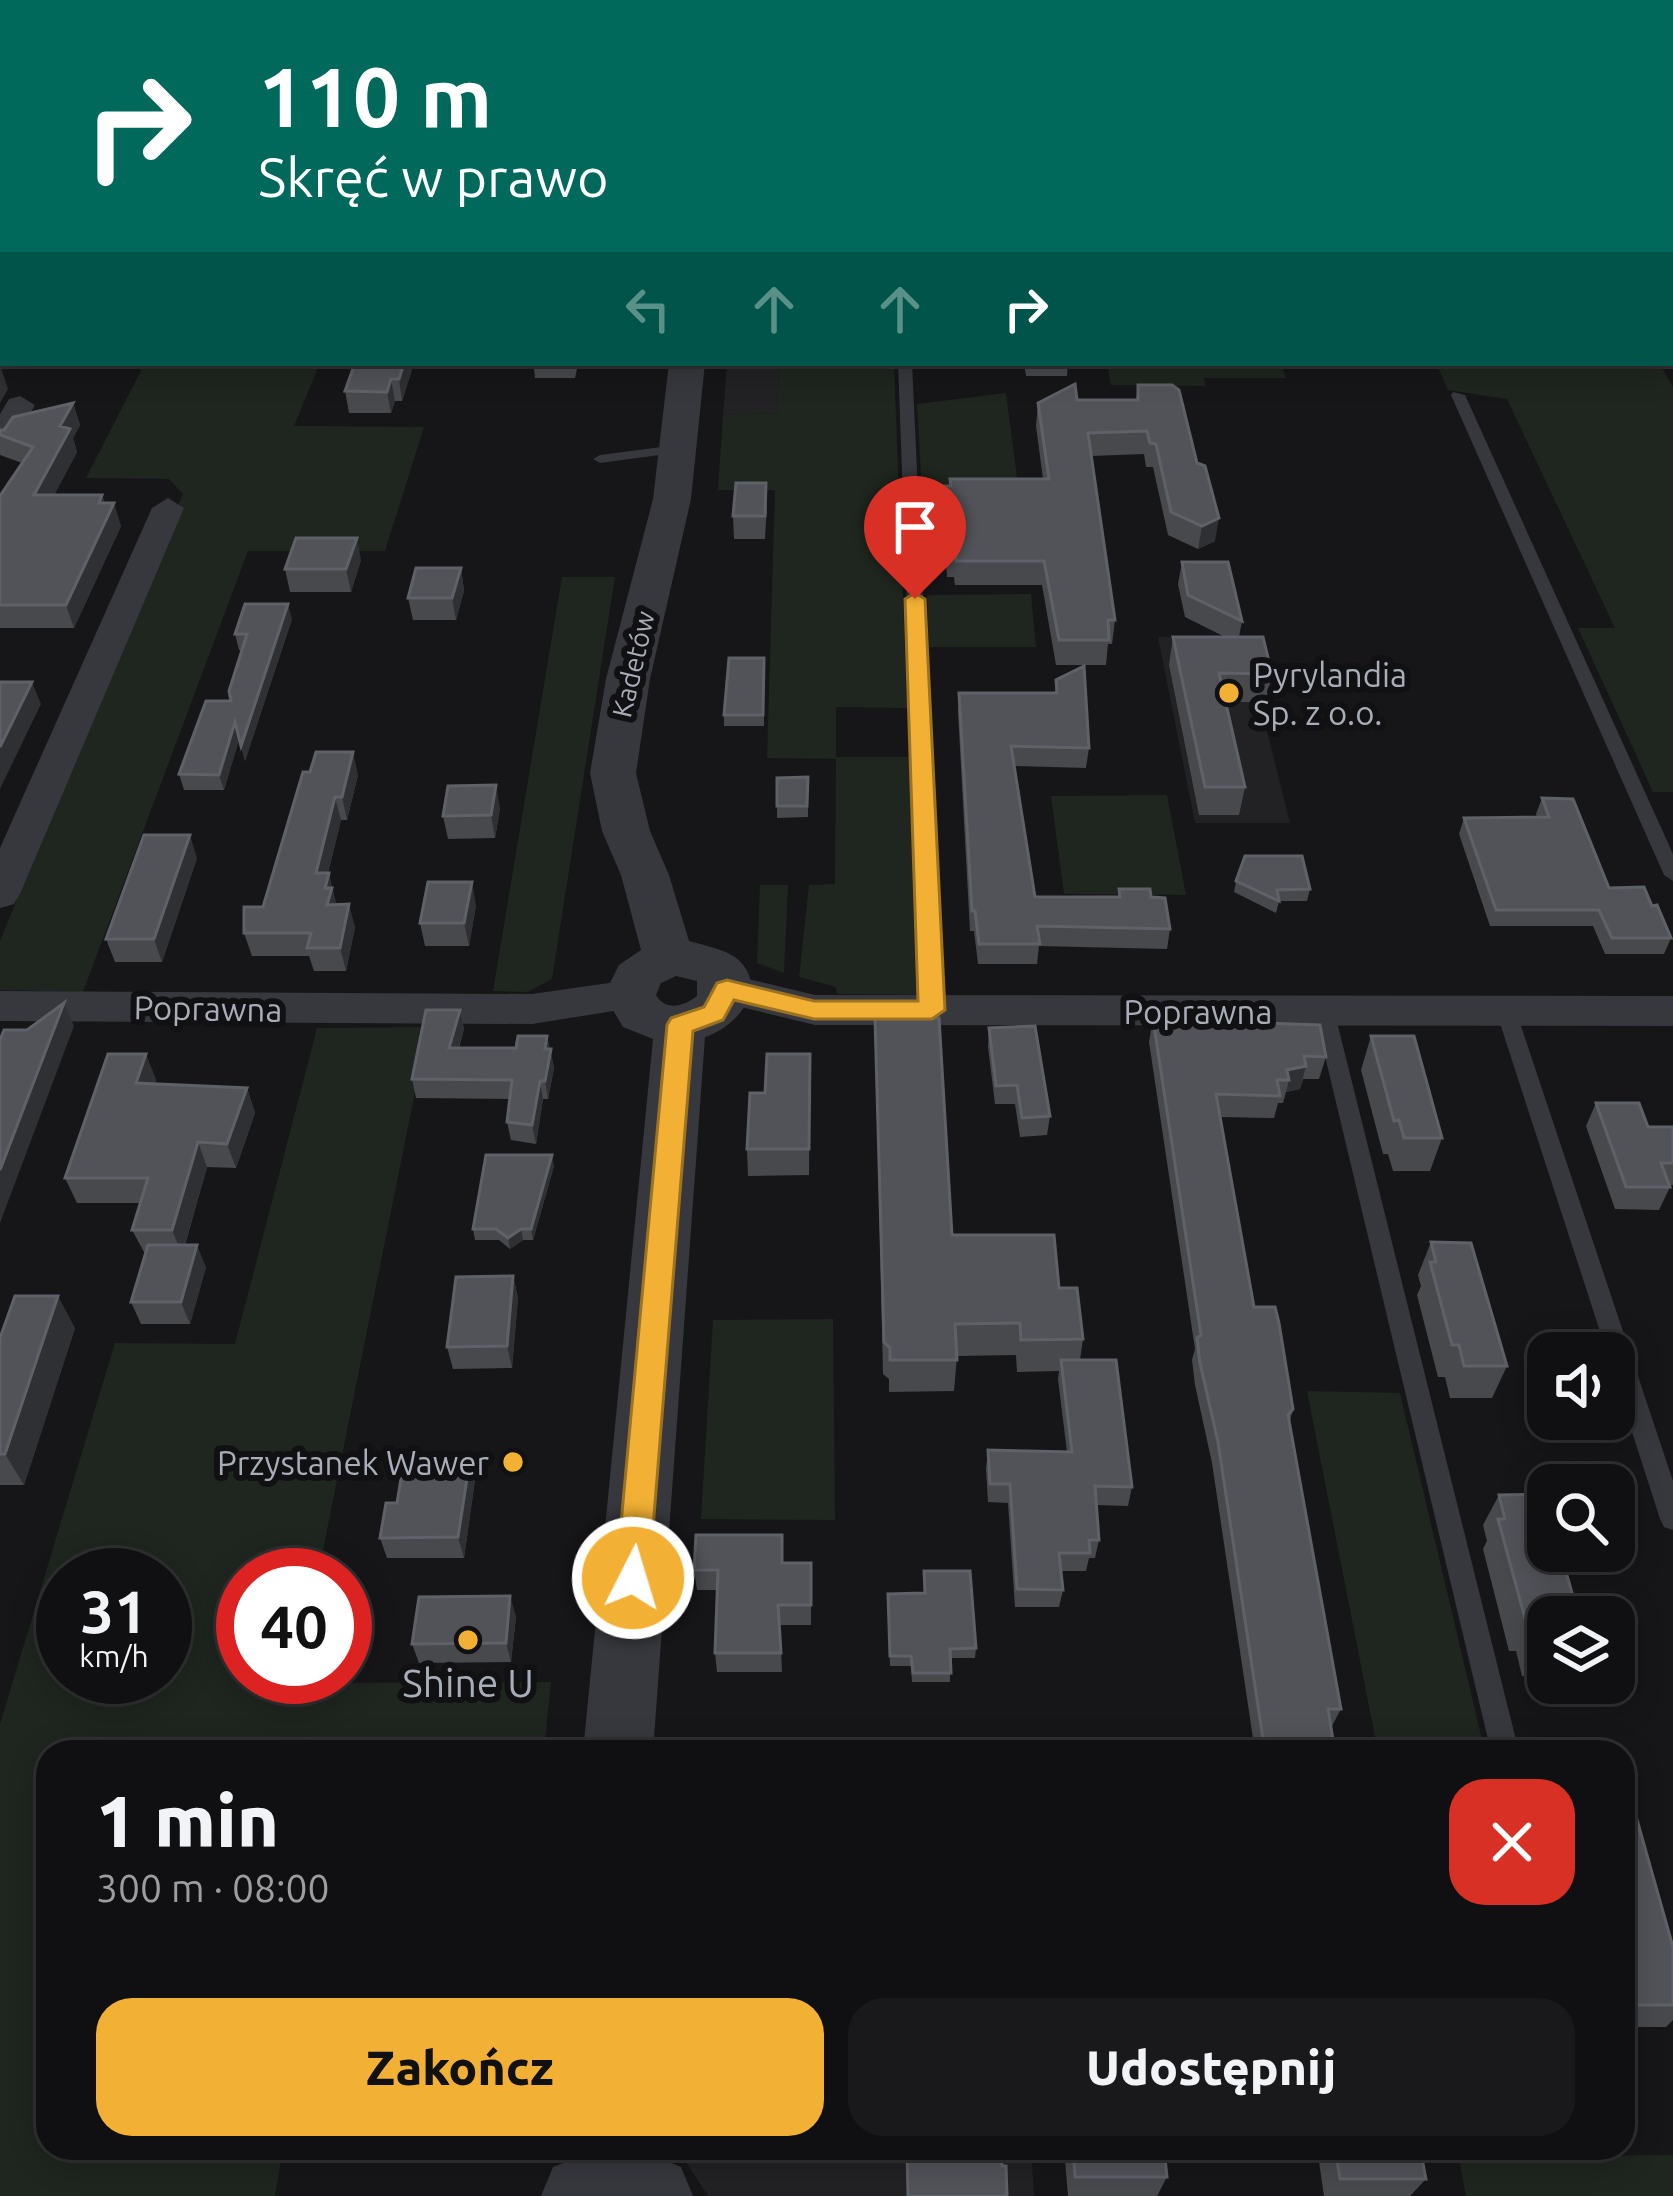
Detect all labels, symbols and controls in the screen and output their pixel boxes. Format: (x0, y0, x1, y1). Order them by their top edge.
icon: right (60, 48, 216, 204)
text: 110 m (258, 49, 492, 143)
text: Skręć w prawo (258, 147, 609, 207)
icon: left (615, 276, 681, 342)
icon: ahead (741, 276, 807, 342)
icon: ahead (867, 276, 933, 342)
icon: right (993, 276, 1059, 342)
pin (864, 476, 966, 599)
icon: arrive (882, 494, 948, 560)
street label: Kadetów (606, 608, 660, 720)
place label: Pyrylandia Sp. z o.o. (1253, 656, 1407, 731)
marker: Pyrylandia Sp. z o.o. (1216, 680, 1242, 706)
street label: Poprawna (133, 988, 283, 1028)
street label: Poprawna (1124, 993, 1272, 1030)
map controls (1527, 1332, 1635, 1704)
button: sound (1527, 1332, 1635, 1440)
place label: Przystanek Wawer (217, 1444, 489, 1481)
marker: Przystanek Wawer (500, 1449, 526, 1475)
button: search (1527, 1464, 1635, 1572)
position arrow (570, 1515, 696, 1641)
speed limit sign: 40 (216, 1548, 372, 1704)
text: 31 (80, 1577, 148, 1644)
button: layers (1527, 1596, 1635, 1704)
marker: Shine U (455, 1627, 481, 1653)
text: km/h (79, 1639, 149, 1673)
place label: Shine U (402, 1661, 534, 1704)
button: close (1449, 1779, 1575, 1905)
text: 1 min (96, 1780, 279, 1861)
text: 300 m · 08:00 (96, 1866, 330, 1909)
button: Zakończ (96, 1998, 824, 2136)
button: Udostępnij (848, 1998, 1575, 2136)

